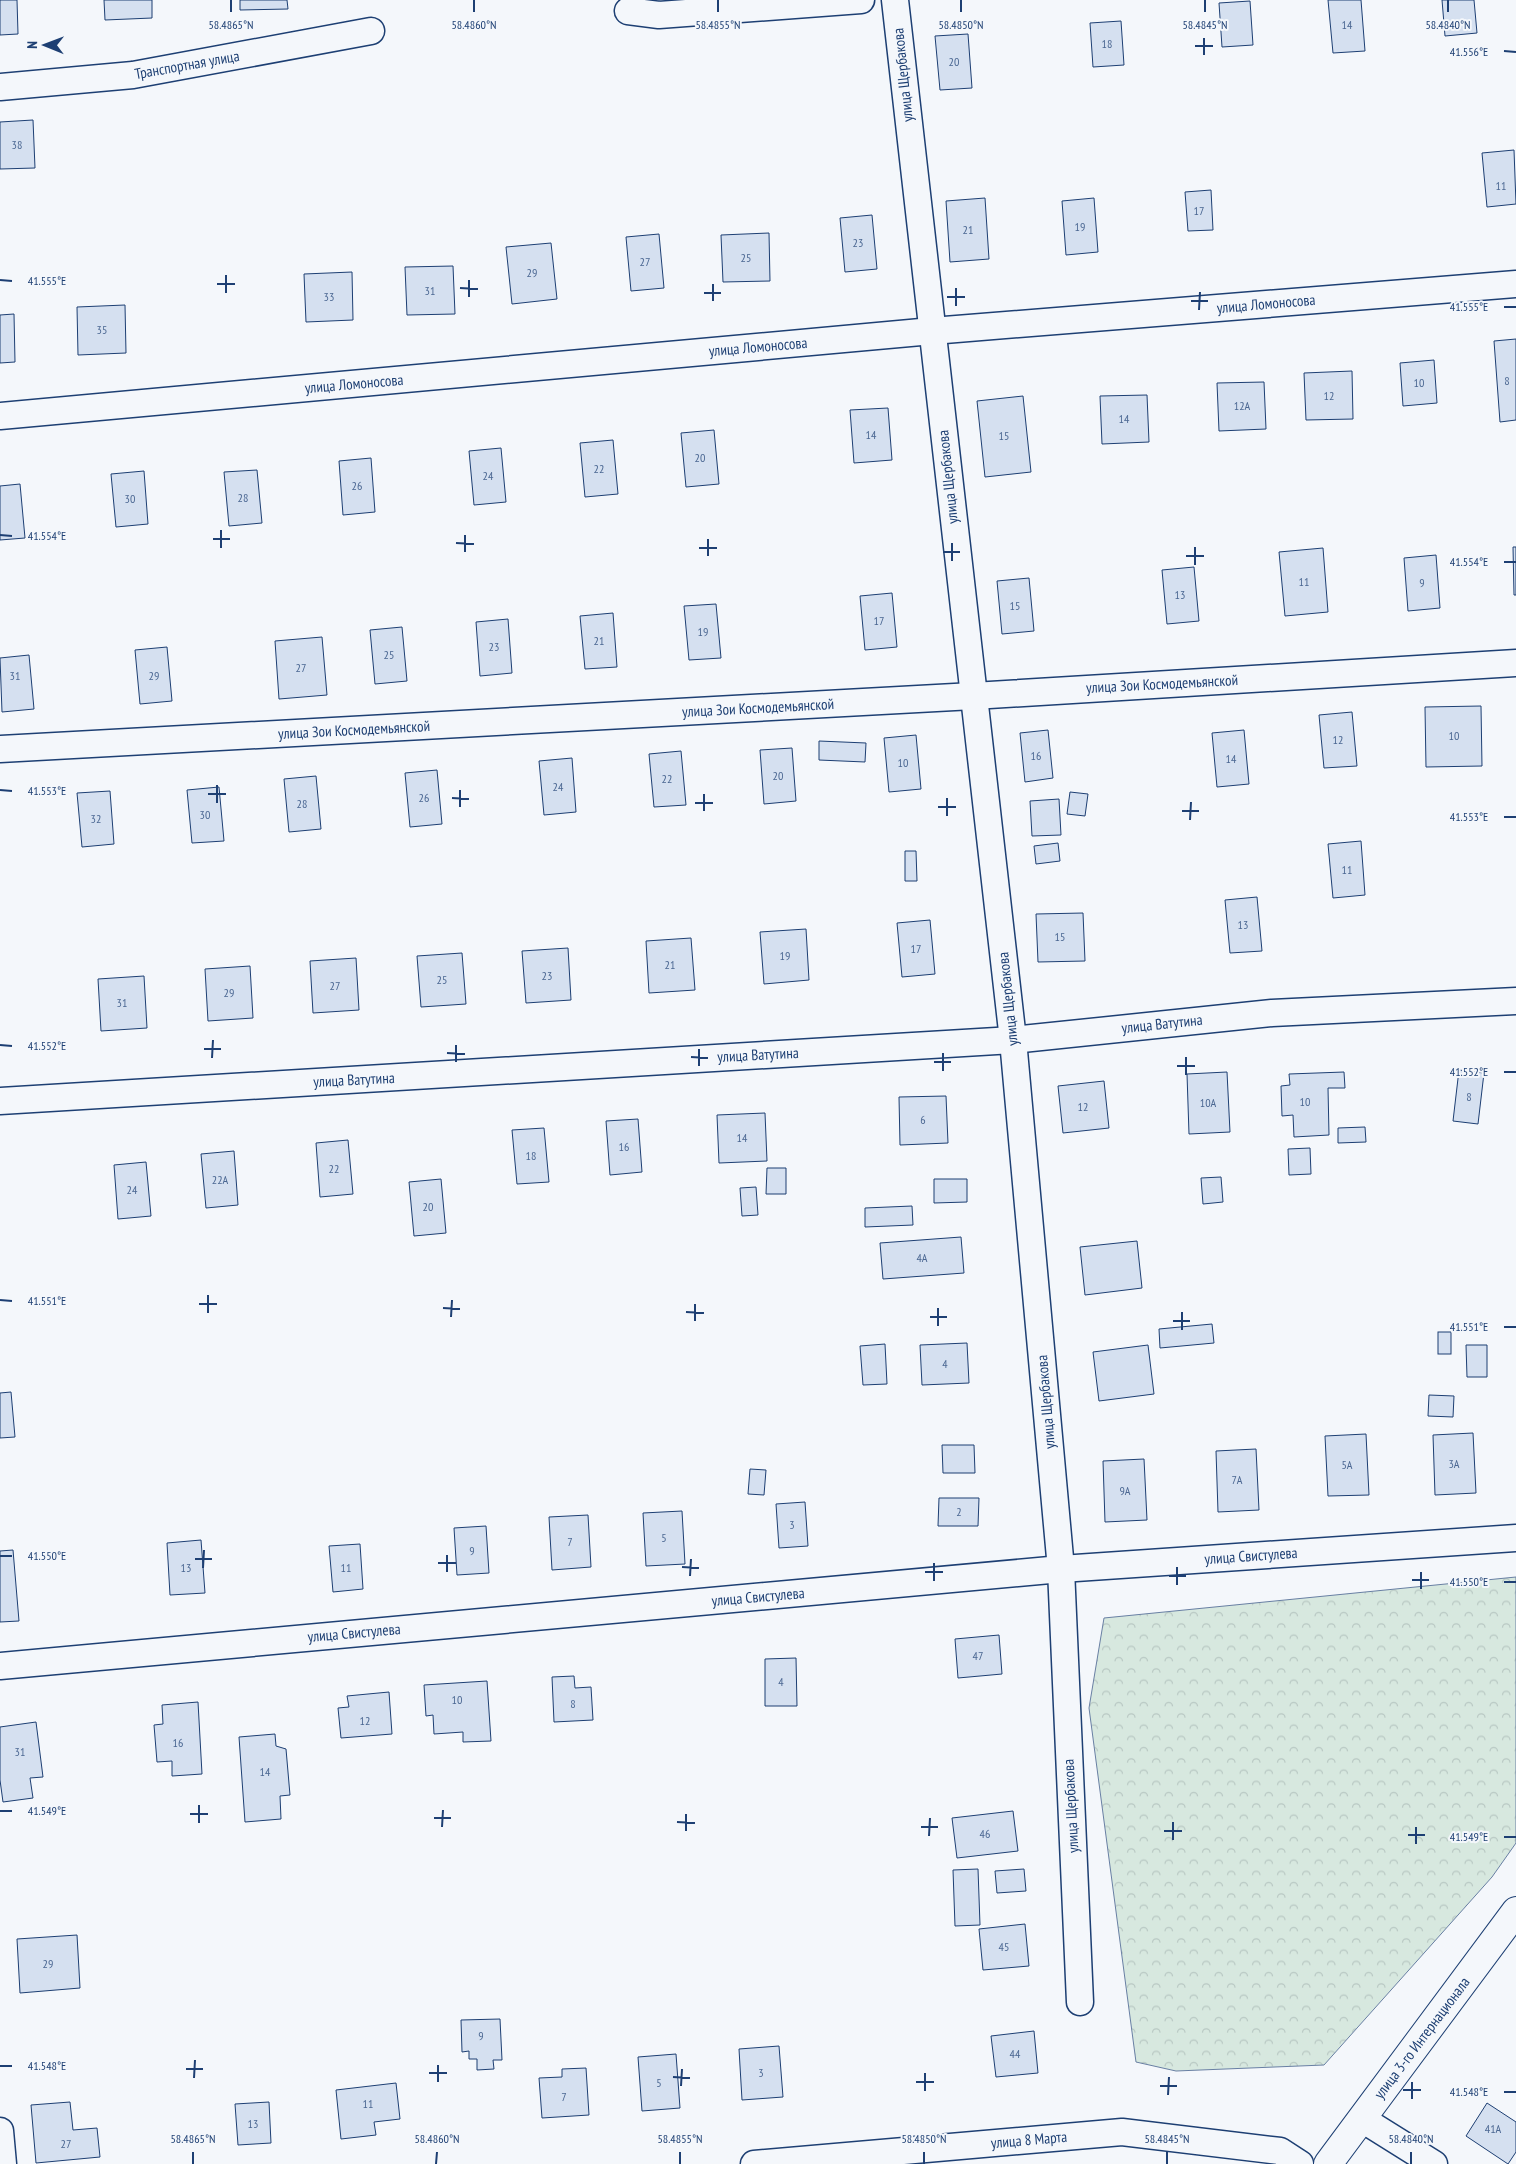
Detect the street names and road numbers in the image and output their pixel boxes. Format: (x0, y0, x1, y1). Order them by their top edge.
street label: улица Щербакова (888, 27, 917, 123)
street label: Транспортная улица (133, 46, 241, 83)
street label: улица Ломоносова (1216, 290, 1316, 317)
street label: улица Ломоносова (708, 333, 808, 360)
street label: улица Ломоносова (304, 370, 404, 397)
street label: улица Щербакова (933, 429, 962, 525)
street label: улица Зои Космодемьянской (1085, 670, 1238, 697)
street label: улица Зои Космодемьянской (681, 694, 834, 721)
street label: улица Зои Космодемьянской (277, 716, 430, 743)
street label: улица Щербакова (993, 951, 1022, 1047)
street label: улица Ватутина (1120, 1010, 1203, 1037)
street label: улица Ватутина (717, 1043, 799, 1066)
street label: улица Ватутина (313, 1068, 395, 1091)
street label: улица Щербакова (1032, 1354, 1059, 1450)
street label: улица Свистулева (1204, 1543, 1298, 1568)
street label: улица Свистулева (711, 1583, 805, 1610)
street label: улица Свистулева (307, 1619, 401, 1646)
street label: улица Щербакова (1059, 1758, 1082, 1854)
street label: улица 3-го Интернационала (1370, 1973, 1474, 2102)
street label: улица 8 Марта (990, 2127, 1068, 2152)

